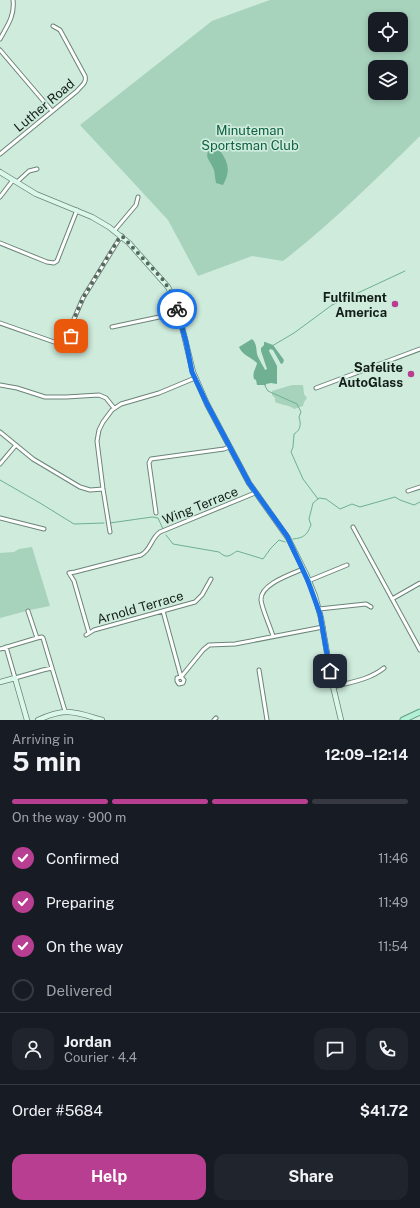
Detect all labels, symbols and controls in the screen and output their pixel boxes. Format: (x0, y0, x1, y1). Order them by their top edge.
map controls (368, 12, 408, 100)
button: locate (368, 12, 408, 52)
button: layers (368, 60, 408, 100)
street label: Luther Road (11, 76, 77, 135)
park label: Minuteman Sportsman Club (201, 123, 299, 153)
courier (157, 289, 197, 329)
place label: Fulfilment America (323, 290, 387, 320)
icon: bike (166, 298, 188, 320)
marker: Fulfilment America (390, 299, 400, 309)
pin (54, 319, 88, 353)
icon: bag (60, 325, 82, 347)
place label: Safelite AutoGlass (338, 360, 403, 390)
marker: Safelite AutoGlass (406, 369, 416, 379)
street label: Wing Terrace (160, 483, 240, 527)
street label: Arnold Terrace (95, 588, 185, 627)
pin (313, 654, 347, 688)
icon: home (319, 660, 341, 682)
text: Arriving in (12, 732, 74, 747)
text: 5 min (12, 746, 81, 777)
text: 12:09–12:14 (324, 746, 408, 763)
text: On the way · 900 m (12, 810, 126, 825)
icon: check (12, 847, 34, 869)
text: Confirmed (46, 850, 119, 867)
text: 11:46 (378, 851, 408, 866)
icon: check (12, 891, 34, 913)
text: Preparing (46, 894, 115, 911)
text: 11:49 (378, 895, 408, 910)
icon: check (12, 935, 34, 957)
text: On the way (46, 938, 123, 955)
text: 11:54 (378, 939, 408, 954)
text: Delivered (46, 982, 112, 999)
button: person (12, 1028, 54, 1070)
button: chat (314, 1028, 356, 1070)
button: phone (366, 1028, 408, 1070)
text: Jordan (64, 1033, 111, 1050)
text: Courier · 4.4 (64, 1050, 137, 1065)
text: Order #5684 (12, 1102, 103, 1119)
text: $41.72 (360, 1102, 408, 1119)
button: Help (12, 1154, 206, 1200)
button: Share (214, 1154, 408, 1200)

